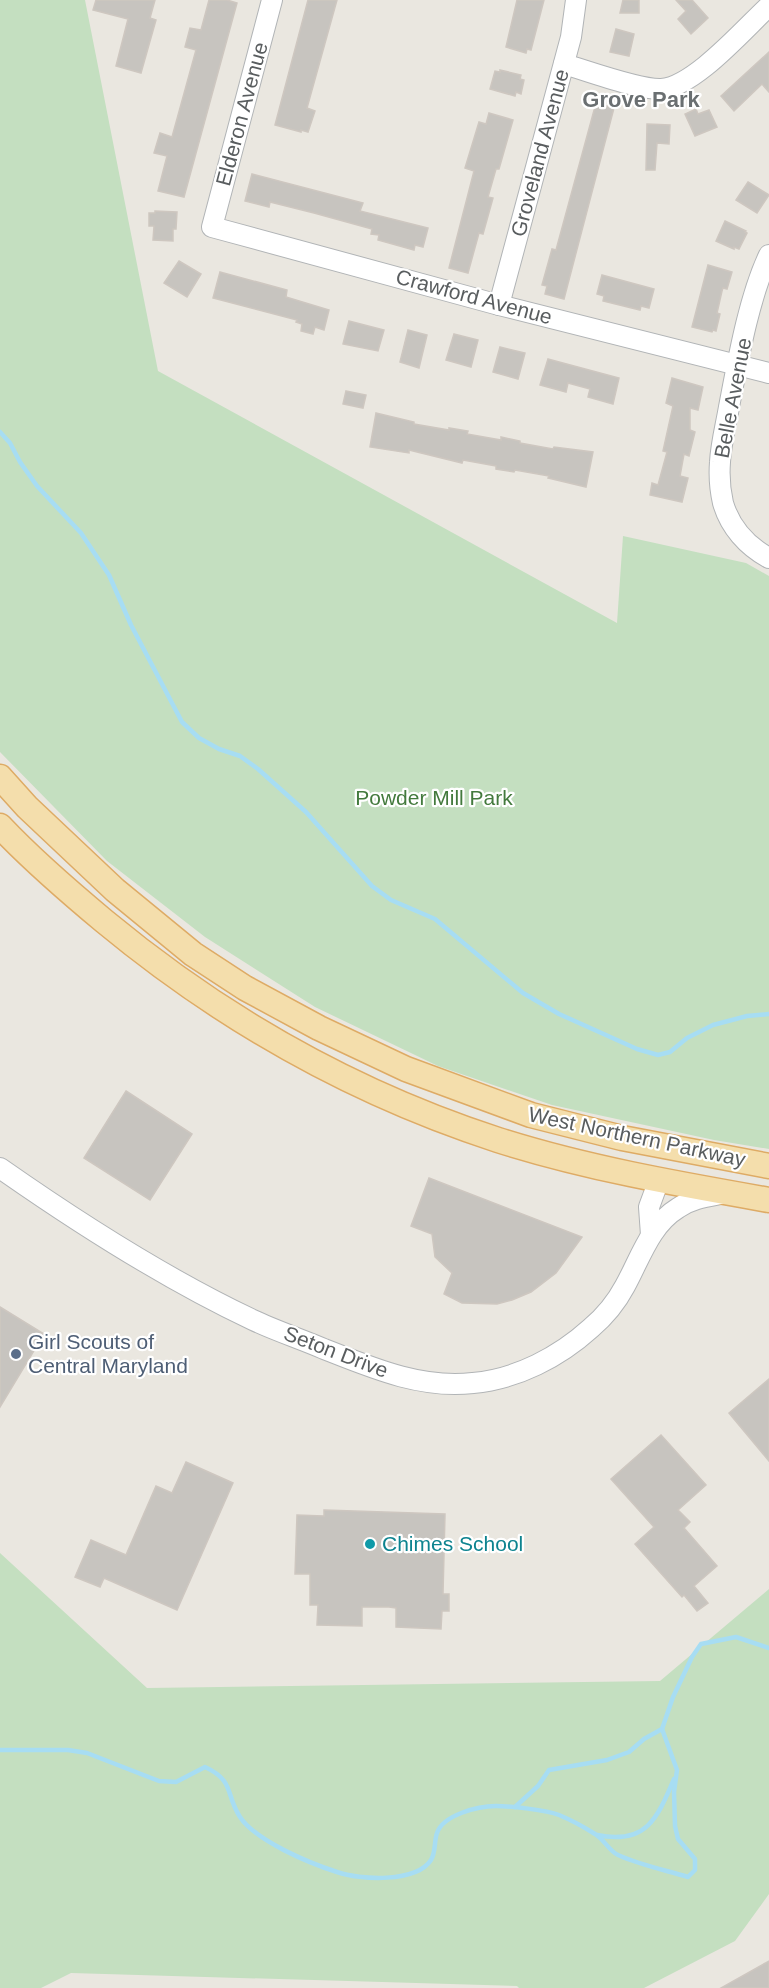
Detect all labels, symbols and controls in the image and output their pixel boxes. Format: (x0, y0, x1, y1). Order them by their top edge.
street label: Elderon Avenue (211, 39, 272, 188)
street label: Groveland Avenue (506, 67, 573, 239)
district label: Grove Park (582, 87, 700, 112)
street label: Crawford Avenue (394, 265, 555, 328)
street label: Belle Avenue (710, 336, 755, 460)
park label: Powder Mill Park (355, 786, 513, 809)
street label: West Northern Parkway (526, 1102, 748, 1171)
street label: Seton Drive (281, 1321, 392, 1382)
place label: Girl Scouts of Central Maryland (28, 1330, 188, 1377)
marker: Girl Scouts of Central Maryland (9, 1347, 23, 1361)
place label: Chimes School (382, 1532, 523, 1555)
marker: Chimes School (363, 1537, 377, 1551)

